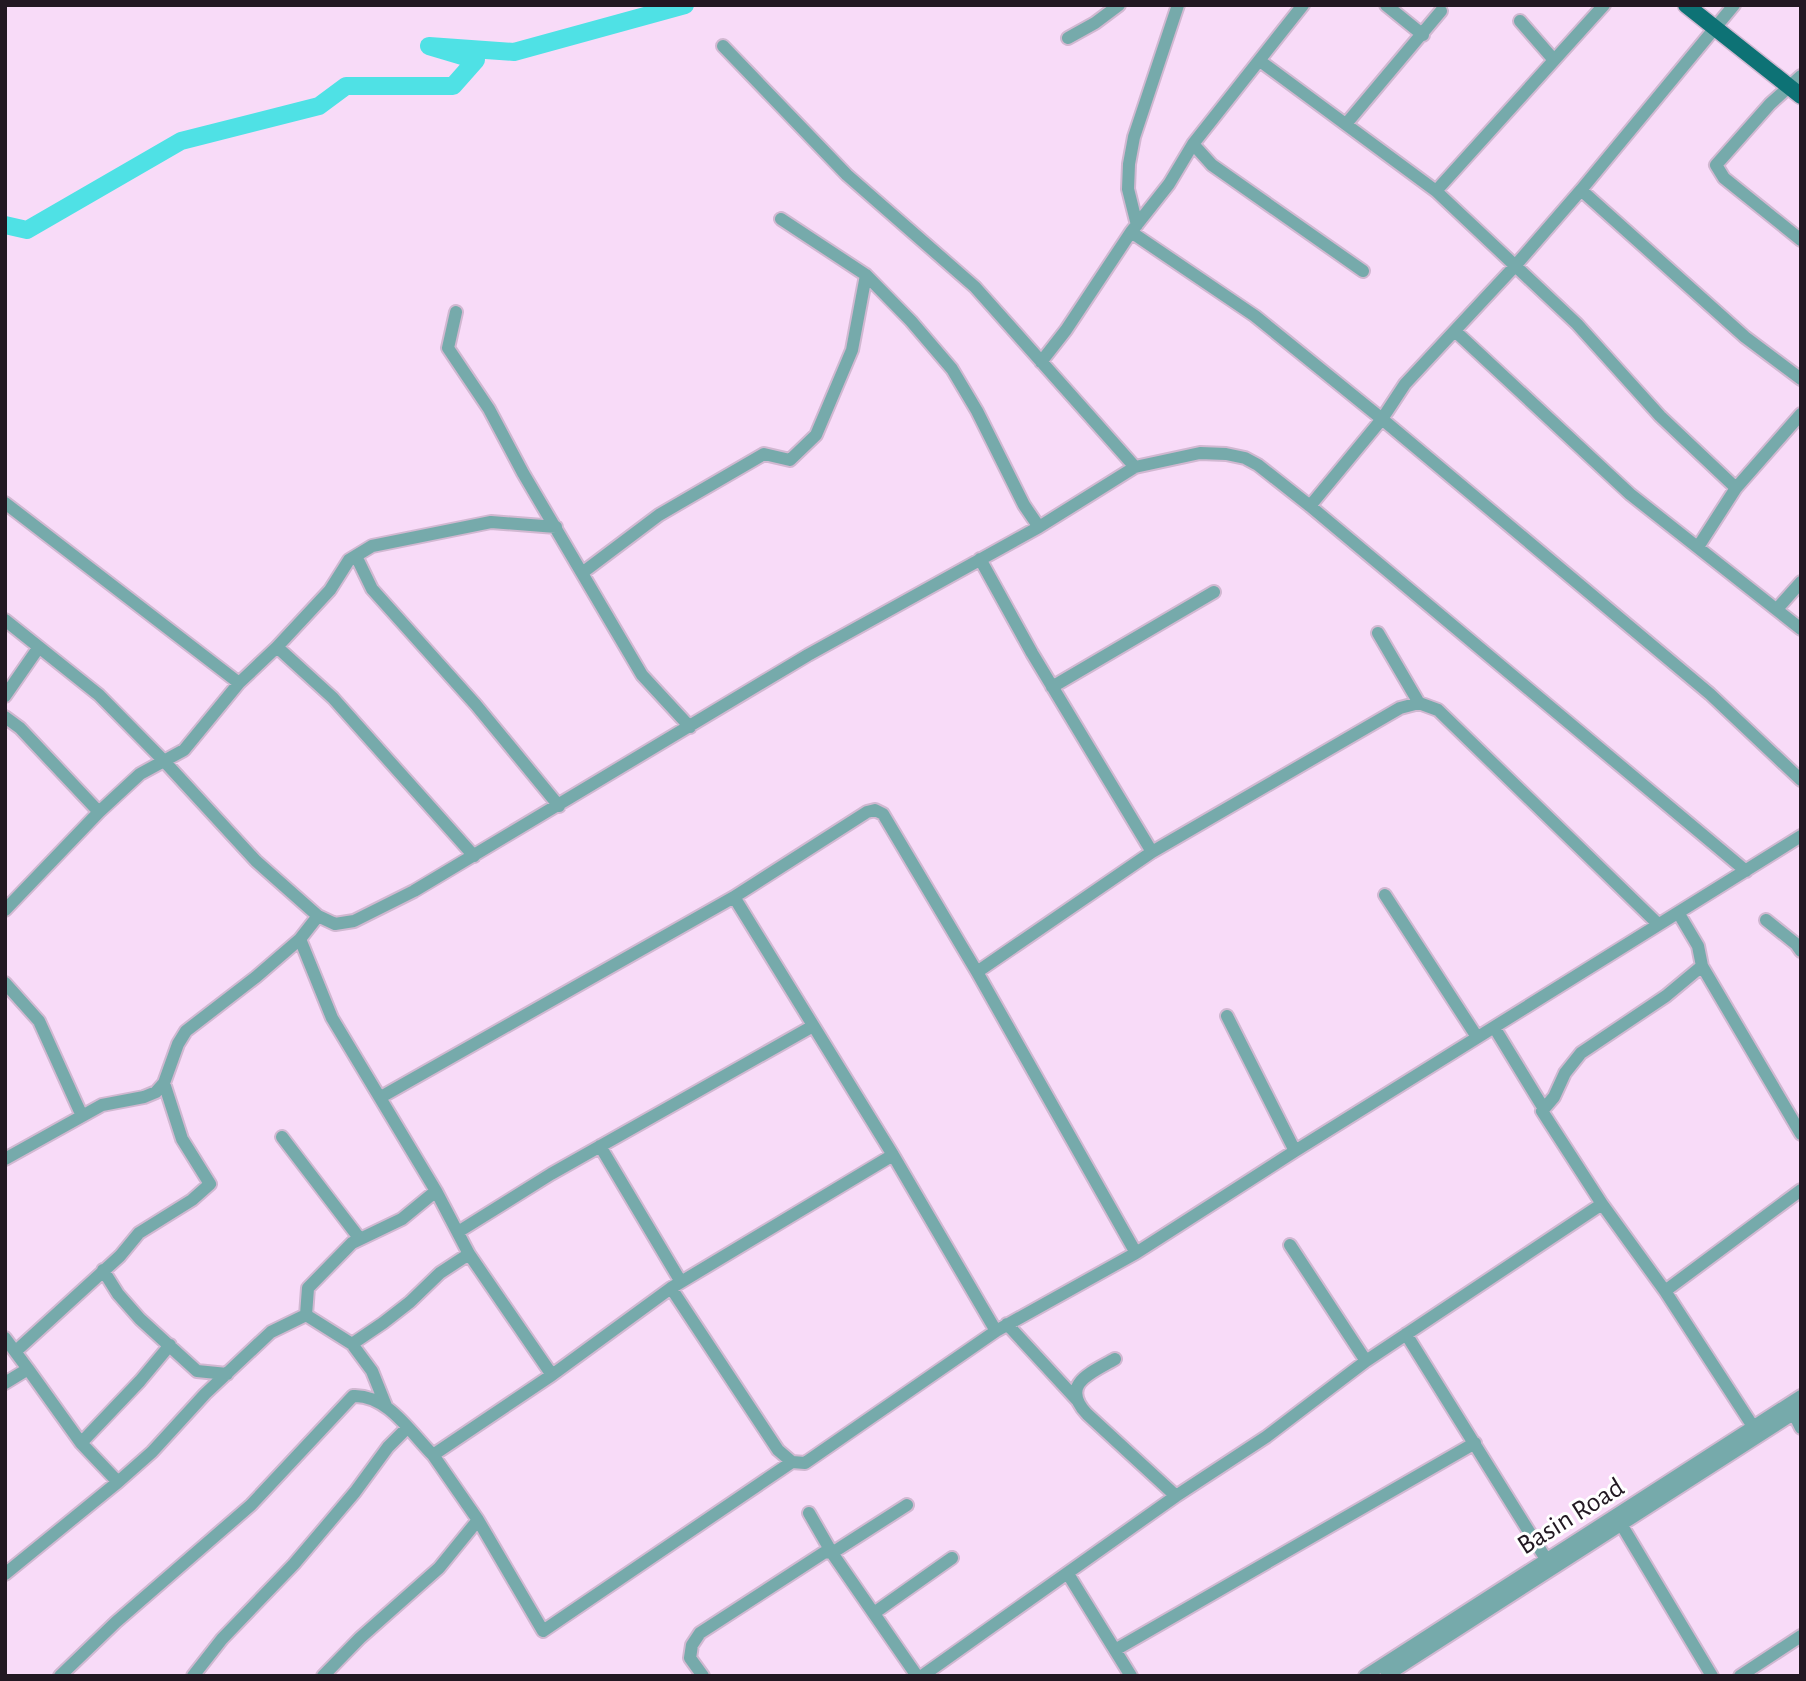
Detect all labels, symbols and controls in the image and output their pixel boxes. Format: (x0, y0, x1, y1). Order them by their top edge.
street label: Basin Road (1513, 1473, 1629, 1560)

